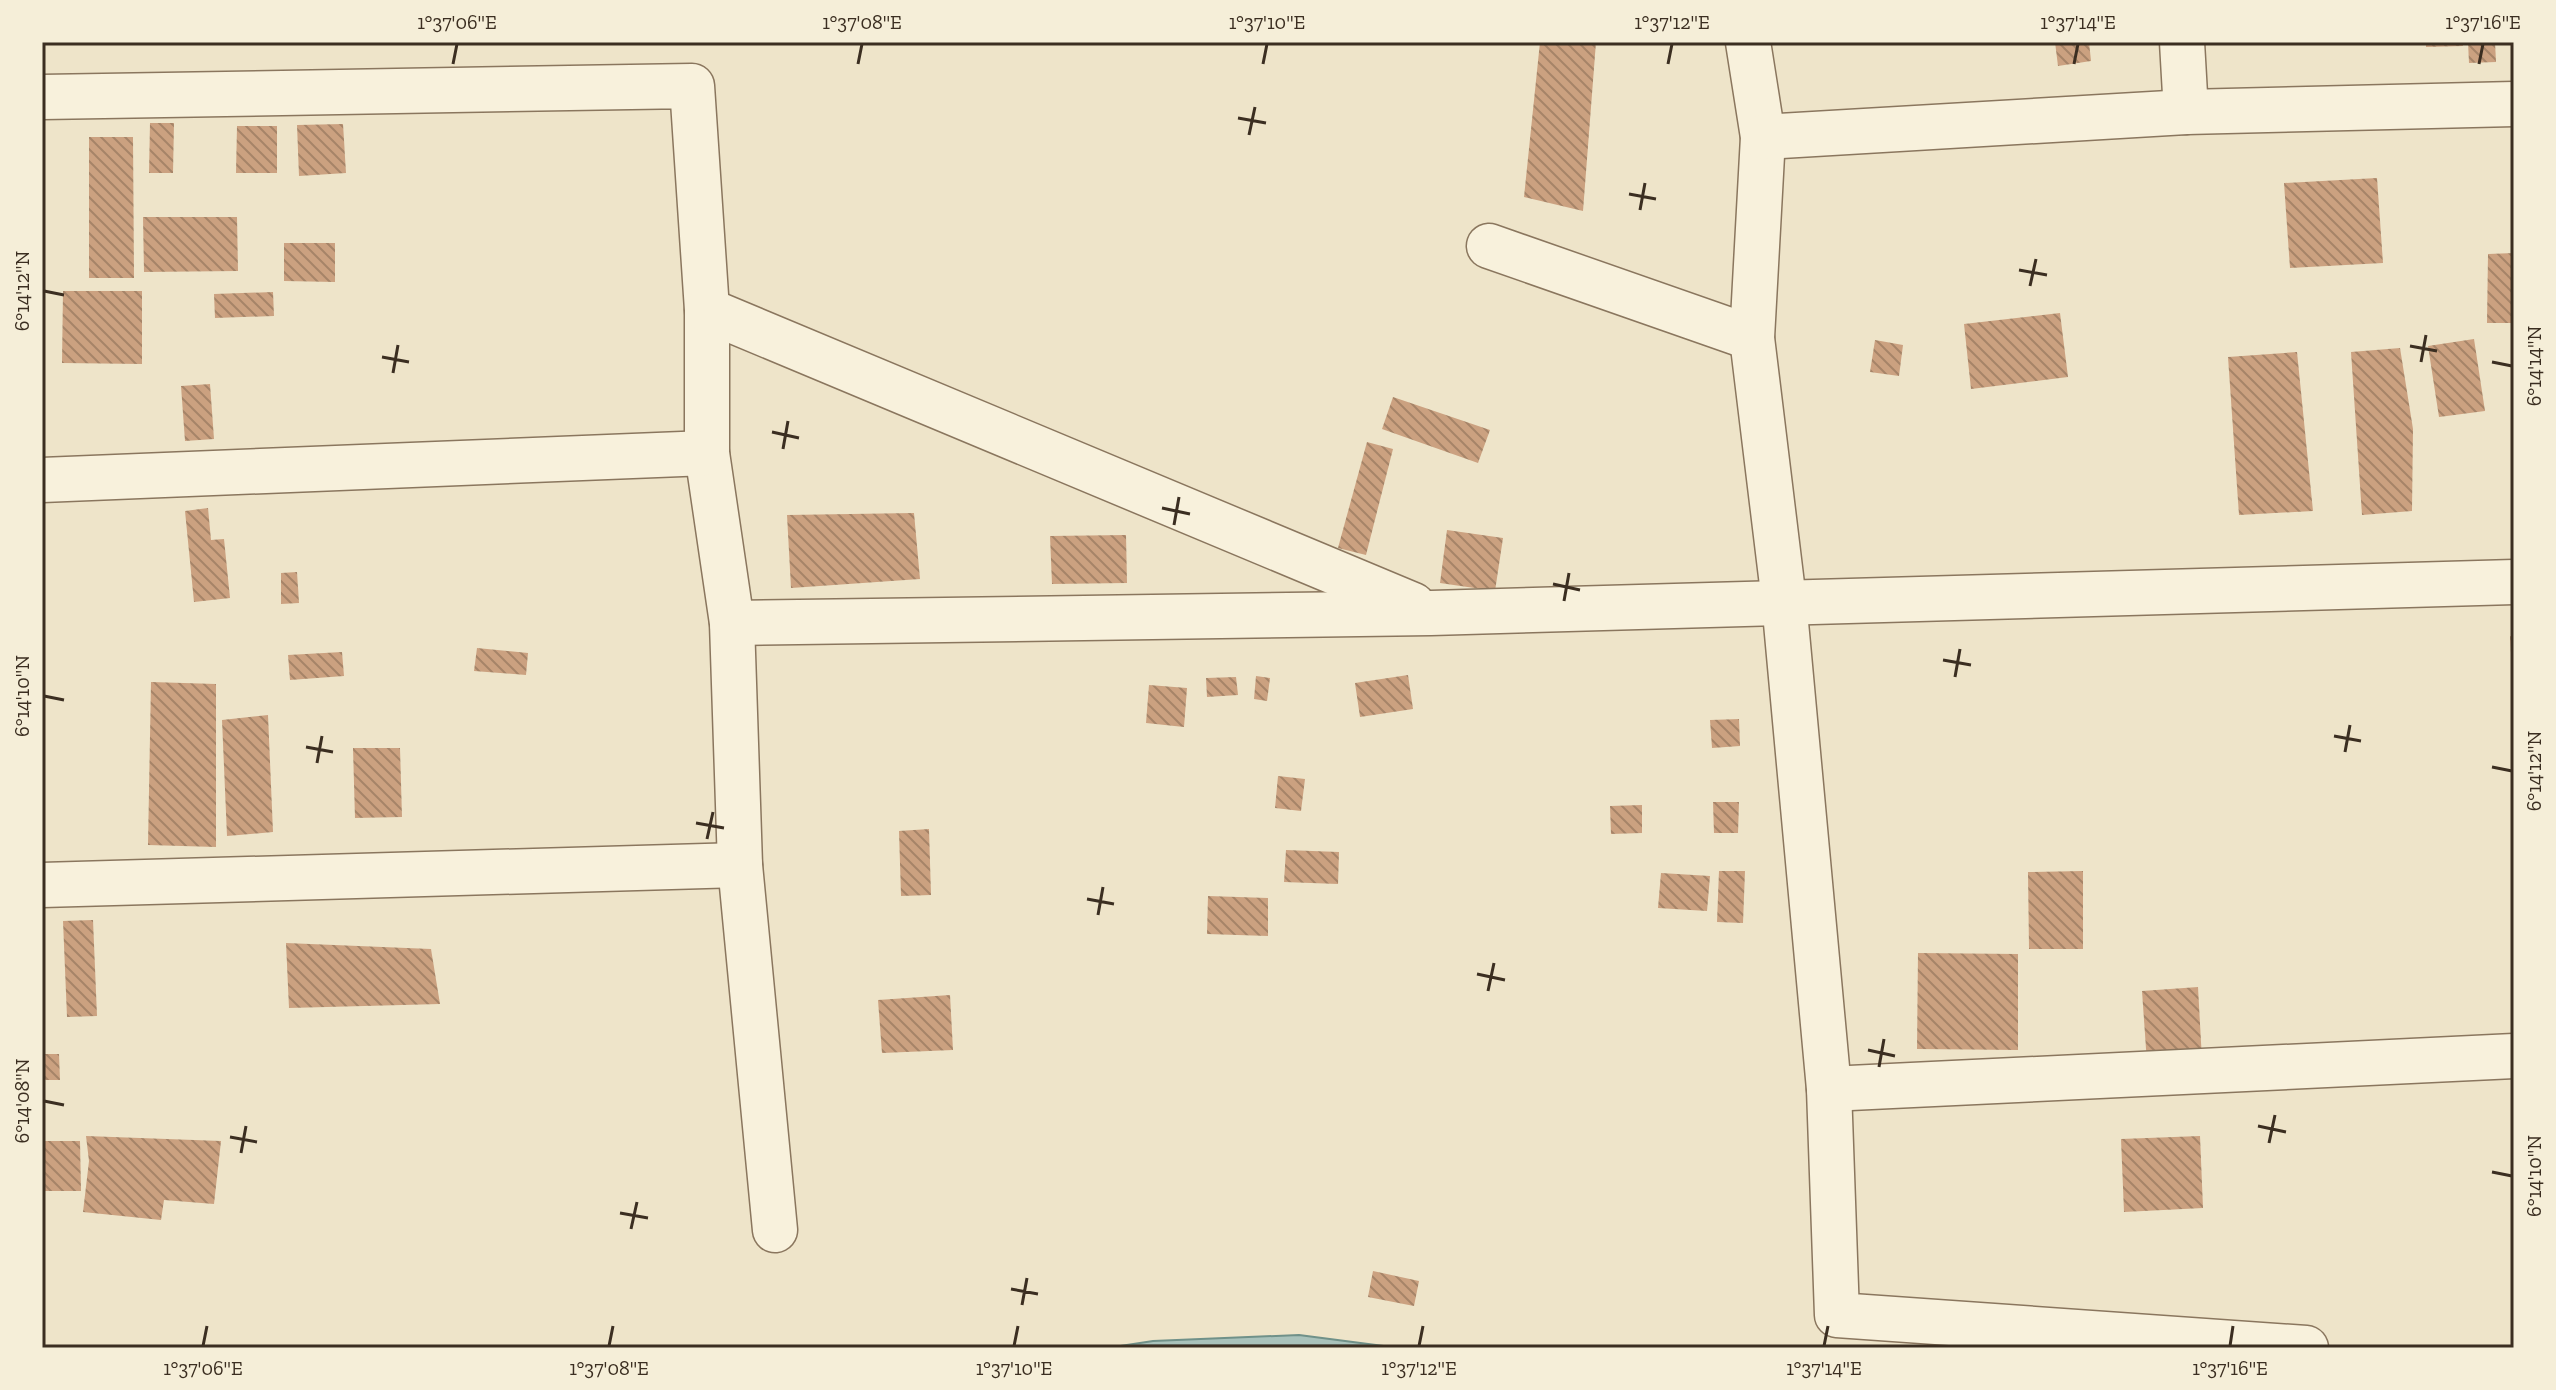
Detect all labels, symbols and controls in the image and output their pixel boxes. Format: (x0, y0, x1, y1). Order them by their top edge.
text: 1°37'06"E (417, 10, 497, 34)
text: 1°37'08"E (822, 10, 902, 34)
text: 1°37'10"E (1229, 10, 1305, 34)
text: 1°37'12"E (1634, 10, 1710, 34)
text: 1°37'14"E (2040, 10, 2116, 34)
text: 1°37'16"E (2445, 10, 2521, 34)
text: 6°14'12"N (10, 250, 34, 331)
text: 6°14'14"N (2522, 325, 2546, 406)
text: 6°14'10"N (10, 655, 34, 737)
text: 6°14'12"N (2522, 730, 2546, 811)
text: 6°14'08"N (10, 1058, 34, 1143)
text: 6°14'10"N (2522, 1135, 2546, 1217)
text: 1°37'06"E (163, 1356, 243, 1380)
text: 1°37'08"E (569, 1356, 649, 1380)
text: 1°37'10"E (976, 1356, 1052, 1380)
text: 1°37'12"E (1381, 1356, 1457, 1380)
text: 1°37'14"E (1786, 1356, 1862, 1380)
text: 1°37'16"E (2192, 1356, 2268, 1380)

